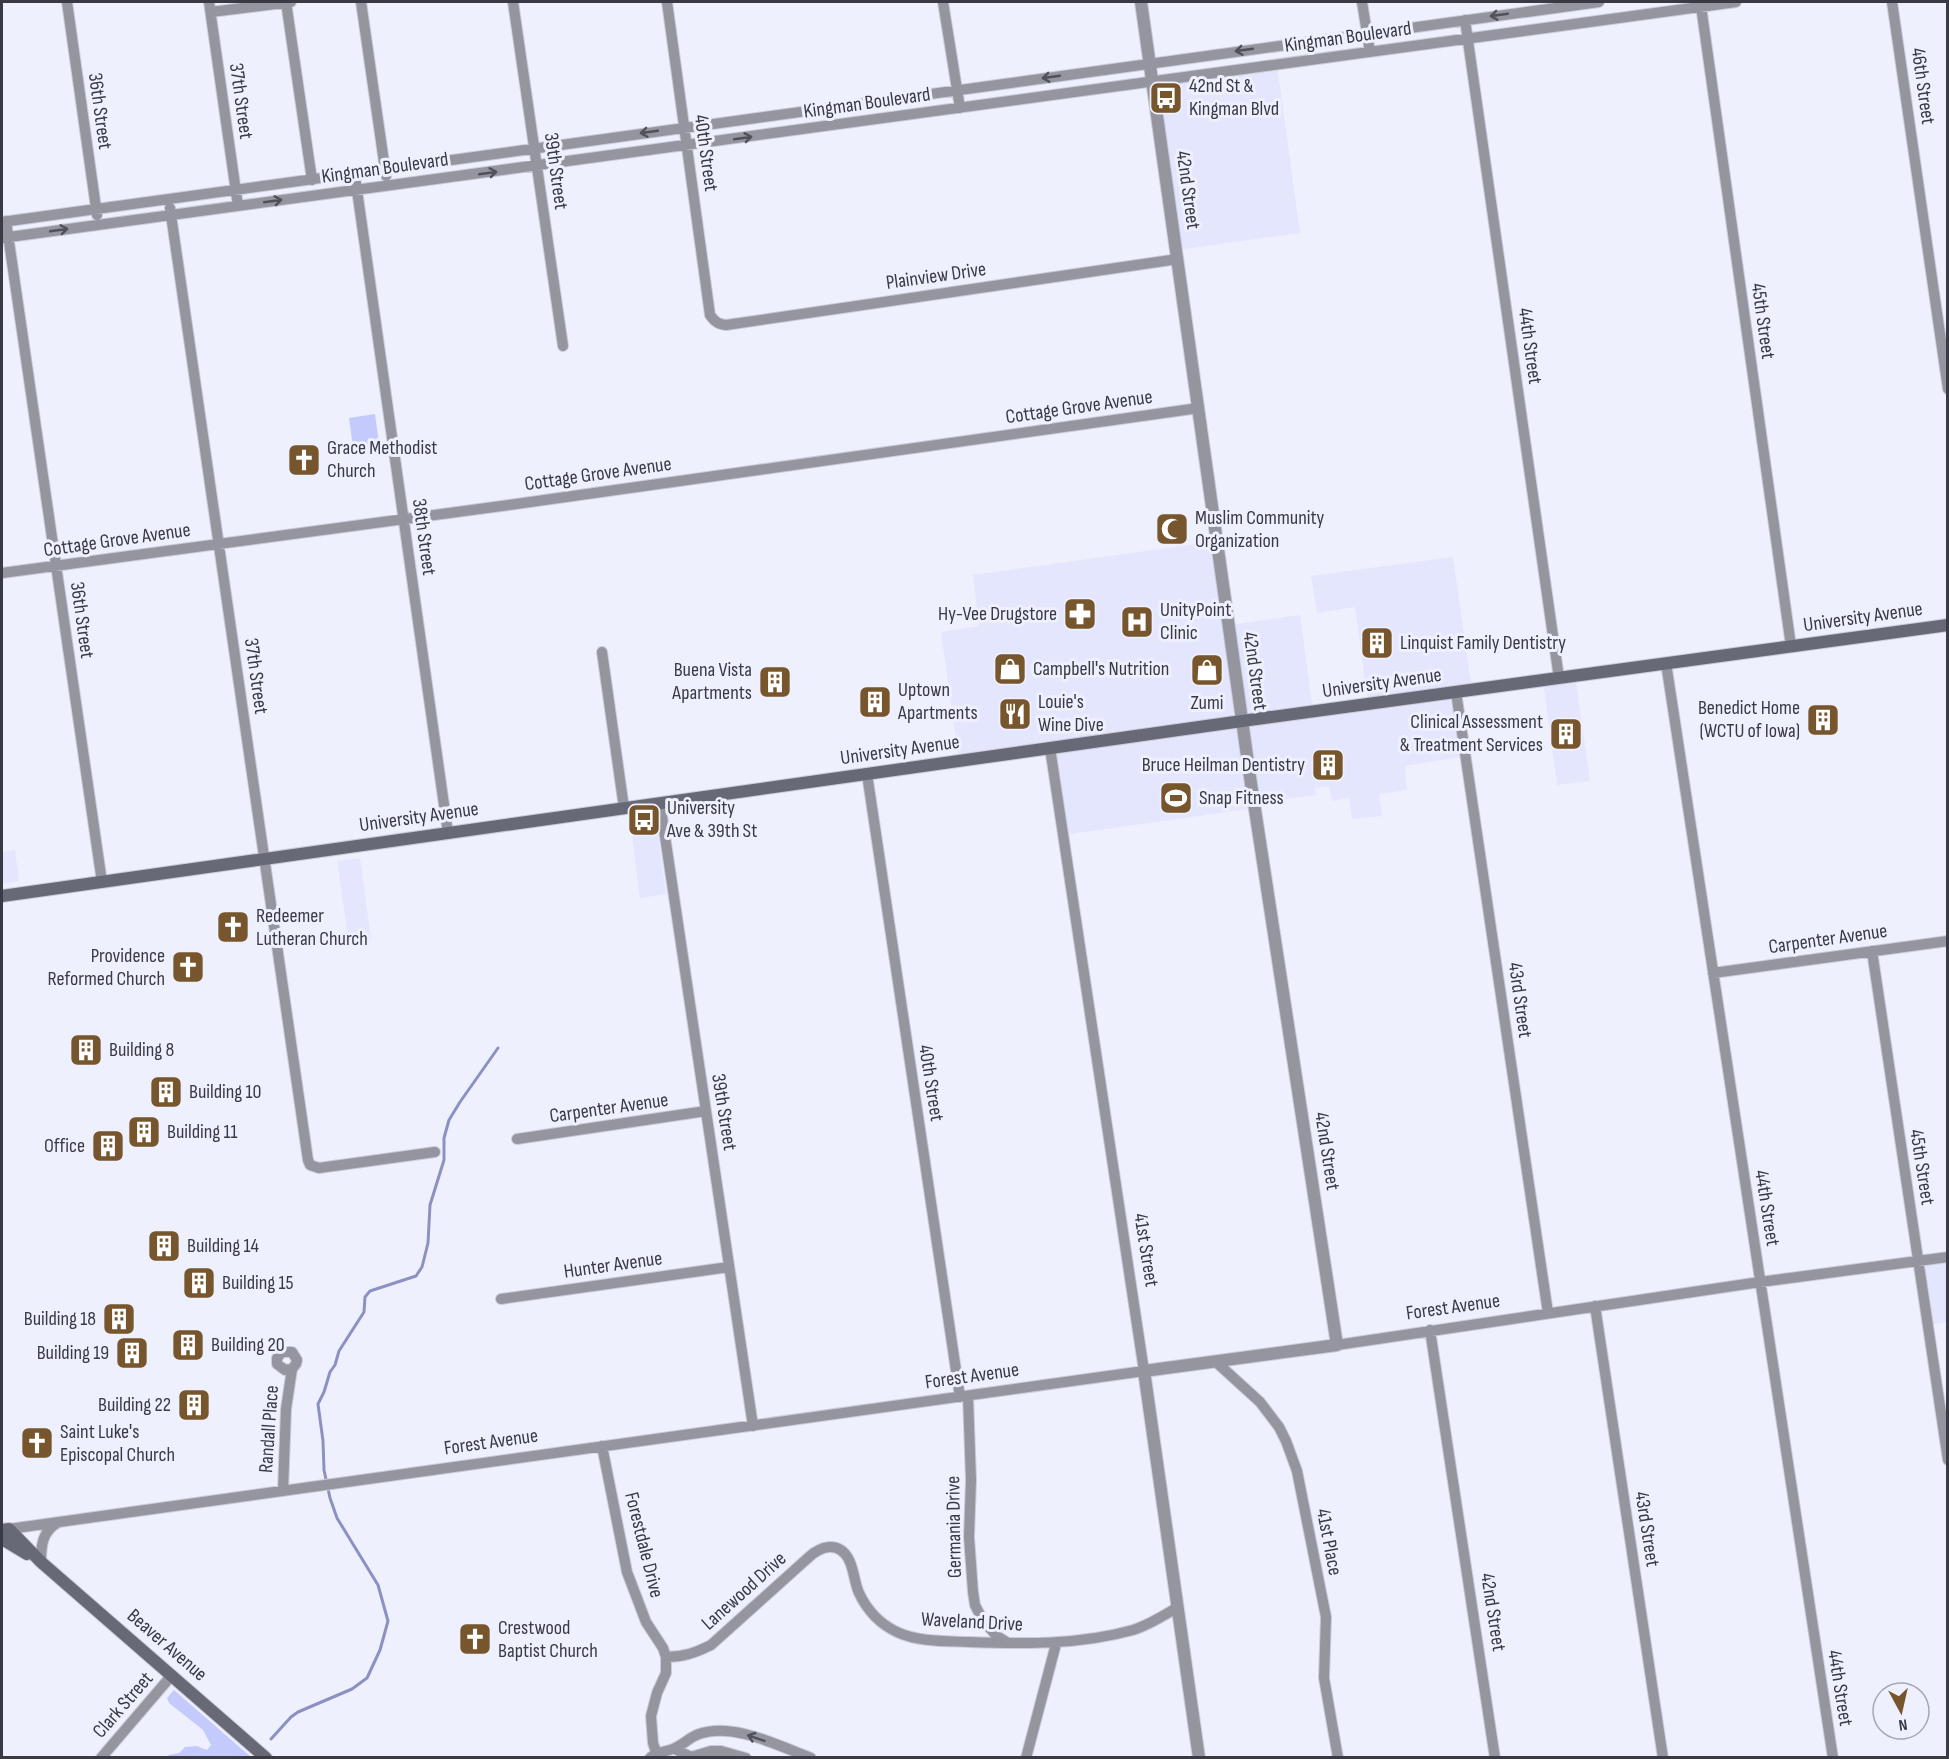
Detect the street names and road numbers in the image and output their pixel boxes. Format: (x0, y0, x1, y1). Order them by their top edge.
street label: Kingman Boulevard (1283, 16, 1413, 58)
street label: 46th Street (1906, 46, 1940, 126)
street label: 37th Street (224, 61, 258, 141)
street label: 36th Street (83, 71, 117, 151)
street label: Kingman Boulevard (802, 82, 932, 124)
street label: 40th Street (689, 113, 723, 193)
street label: 39th Street (539, 131, 573, 211)
street label: Kingman Boulevard (320, 147, 450, 189)
street label: 42nd Street (1171, 149, 1205, 231)
street label: Plainview Drive (884, 257, 988, 295)
street label: 45th Street (1746, 281, 1780, 361)
street label: 44th Street (1513, 306, 1547, 386)
street label: Cottage Grove Avenue (1004, 385, 1154, 429)
street label: Cottage Grove Avenue (523, 452, 673, 496)
street label: 38th Street (407, 497, 441, 577)
street label: Cottage Grove Avenue (42, 518, 192, 562)
street label: 36th Street (65, 580, 99, 660)
street label: University Avenue (1802, 597, 1924, 637)
street label: 42nd Street (1238, 630, 1272, 712)
street label: 37th Street (239, 636, 273, 716)
street label: University Avenue (1321, 663, 1443, 703)
street label: University Avenue (839, 730, 961, 770)
street label: University Avenue (358, 797, 480, 837)
street label: Carpenter Avenue (1767, 919, 1889, 959)
street label: 43rd Street (1503, 961, 1537, 1039)
street label: 40th Street (913, 1043, 949, 1123)
street label: 39th Street (706, 1072, 742, 1152)
street label: Carpenter Avenue (548, 1088, 670, 1128)
street label: 42nd Street (1309, 1110, 1345, 1192)
street label: 45th Street (1904, 1127, 1940, 1207)
street label: 44th Street (1749, 1168, 1785, 1248)
street label: 41st Street (1128, 1212, 1164, 1288)
street label: Hunter Avenue (562, 1246, 664, 1284)
street label: Forest Avenue (1405, 1289, 1501, 1325)
street label: Forest Avenue (924, 1358, 1020, 1394)
street label: Randall Place (254, 1384, 284, 1474)
street label: Forest Avenue (443, 1424, 539, 1460)
street label: Germania Drive (941, 1476, 967, 1578)
street label: Forestdale Drive (619, 1490, 669, 1600)
street label: 43rd Street (1629, 1490, 1665, 1568)
street label: 41st Place (1311, 1506, 1347, 1578)
street label: Lanewood Drive (697, 1547, 791, 1635)
street label: 42nd Street (1475, 1571, 1511, 1653)
street label: Beaver Avenue (122, 1604, 212, 1686)
street label: Waveland Drive (920, 1607, 1024, 1637)
street label: 44th Street (1822, 1648, 1858, 1728)
street label: Clark Street (88, 1667, 158, 1743)

